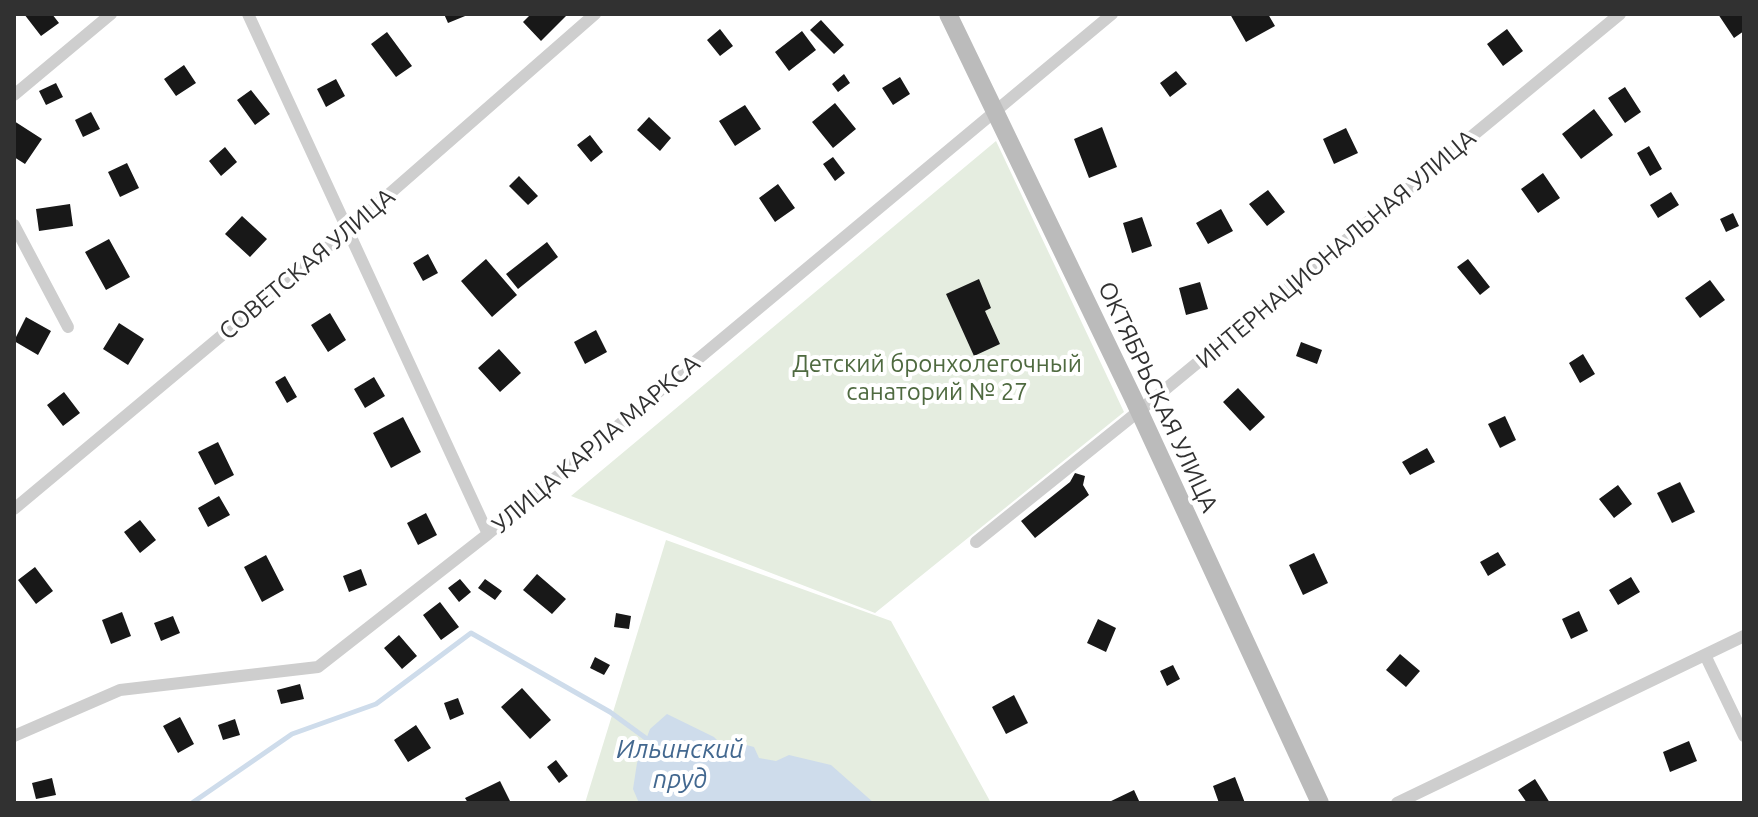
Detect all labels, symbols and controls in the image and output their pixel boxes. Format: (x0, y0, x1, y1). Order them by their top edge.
street label: ИНТЕРНАЦИОНАЛЬНАЯ УЛИЦА (1190, 124, 1482, 374)
street label: СОВЕТСКАЯ УЛИЦА (213, 182, 401, 346)
street label: ОКТЯБРЬСКАЯ УЛИЦА (1092, 277, 1224, 517)
street label: УЛИЦА КАРЛА МАРКСА (486, 349, 706, 539)
park label: Детский бронхолегочный санаторий № 27 (792, 350, 1082, 406)
water label: Ильинский пруд (616, 733, 744, 794)

